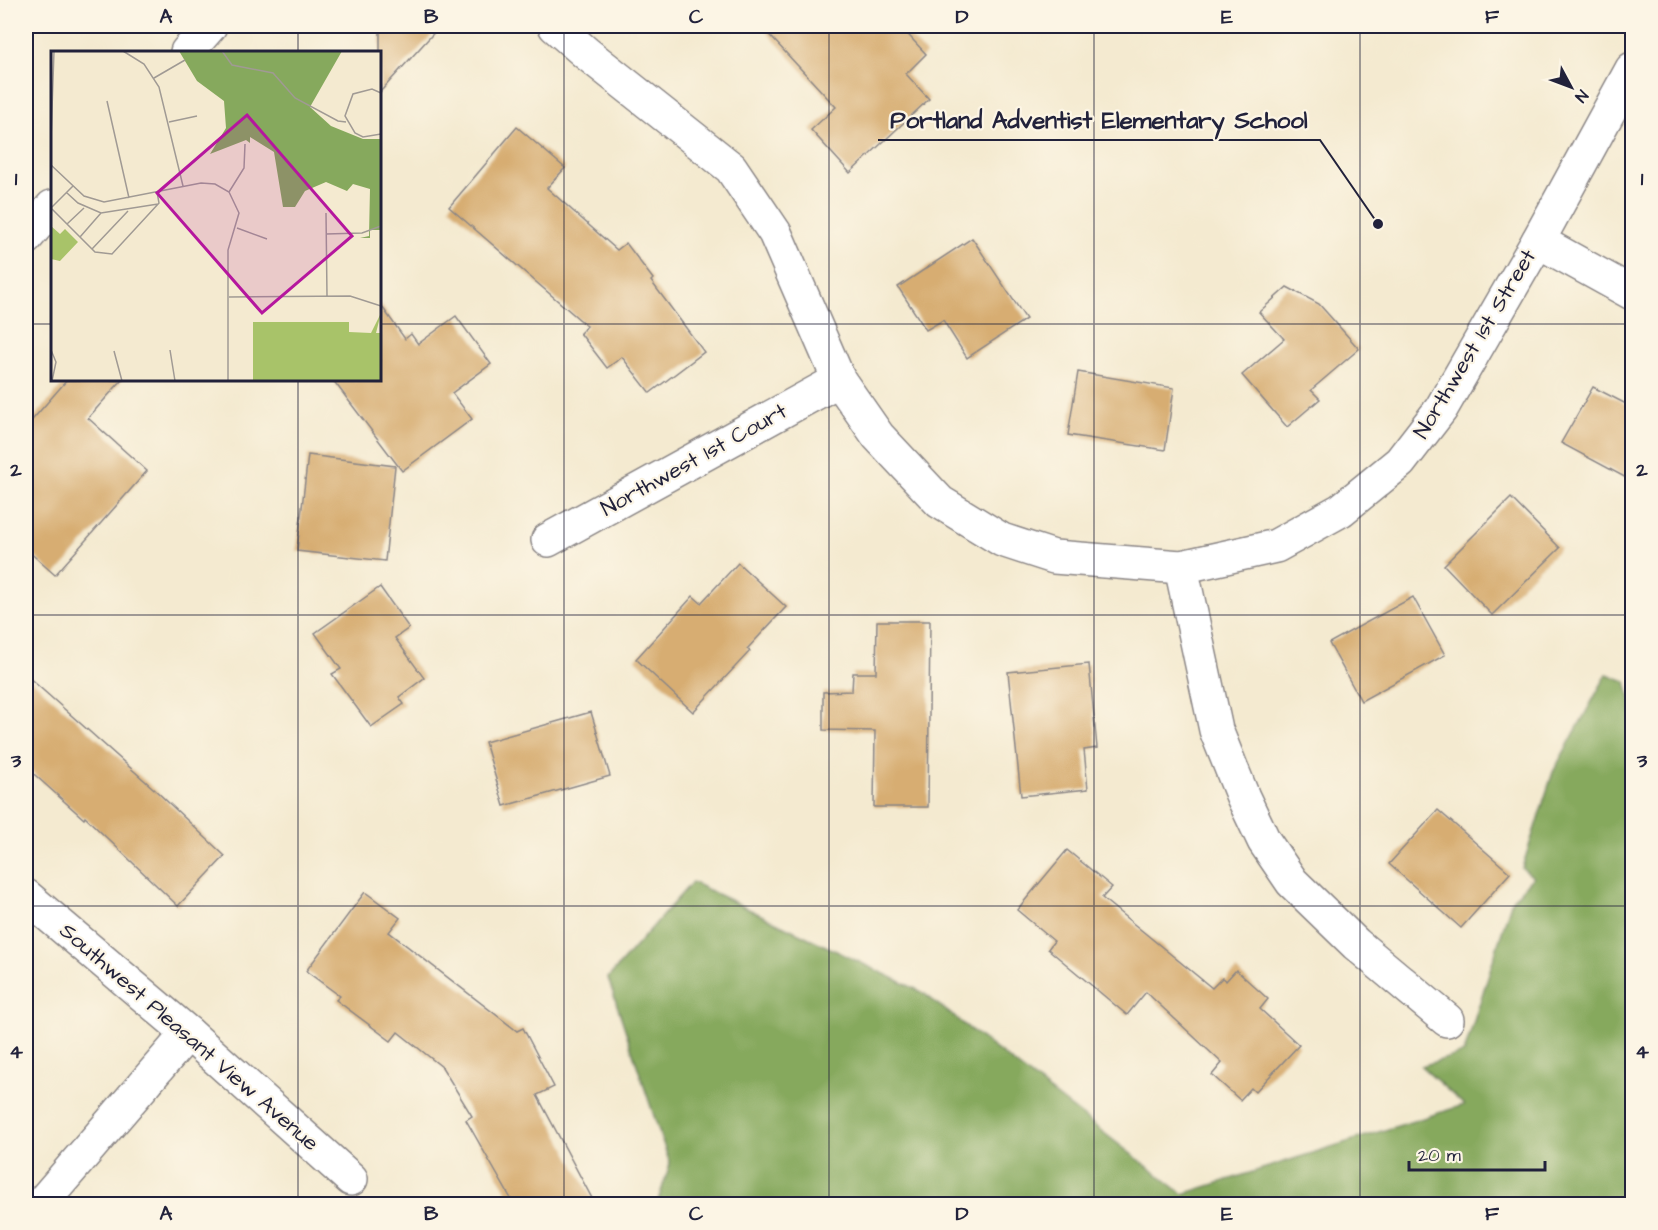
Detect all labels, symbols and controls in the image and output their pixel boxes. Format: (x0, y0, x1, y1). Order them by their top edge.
text: A (160, 3, 173, 31)
text: B (424, 3, 439, 31)
text: C (689, 3, 704, 31)
text: D (956, 3, 969, 31)
text: E (1221, 3, 1233, 31)
text: F (1485, 3, 1500, 31)
inset map (51, 51, 381, 381)
north arrow (1541, 57, 1601, 117)
text: N (1570, 85, 1593, 107)
callout: Portland Adventist Elementary School (878, 98, 1320, 140)
text: Portland Adventist Elementary School (890, 104, 1308, 140)
text: 1 (15, 165, 18, 193)
text: 1 (1641, 165, 1644, 193)
street label: Northwest 1st Street (1406, 243, 1544, 445)
street label: Northwest 1st Court (595, 396, 793, 524)
text: 2 (9, 456, 22, 484)
text: 2 (1635, 456, 1648, 484)
text: 3 (10, 747, 22, 775)
text: 3 (1636, 747, 1648, 775)
street label: Southwest Pleasant View Avenue (53, 916, 325, 1158)
text: 4 (9, 1038, 23, 1066)
text: 4 (1635, 1038, 1649, 1066)
scale bar (1409, 1134, 1546, 1172)
text: 20 m (1418, 1143, 1461, 1168)
text: A (160, 1200, 173, 1228)
text: B (424, 1200, 439, 1228)
text: C (689, 1200, 704, 1228)
text: D (956, 1200, 969, 1228)
text: E (1221, 1200, 1233, 1228)
text: F (1485, 1200, 1500, 1228)

